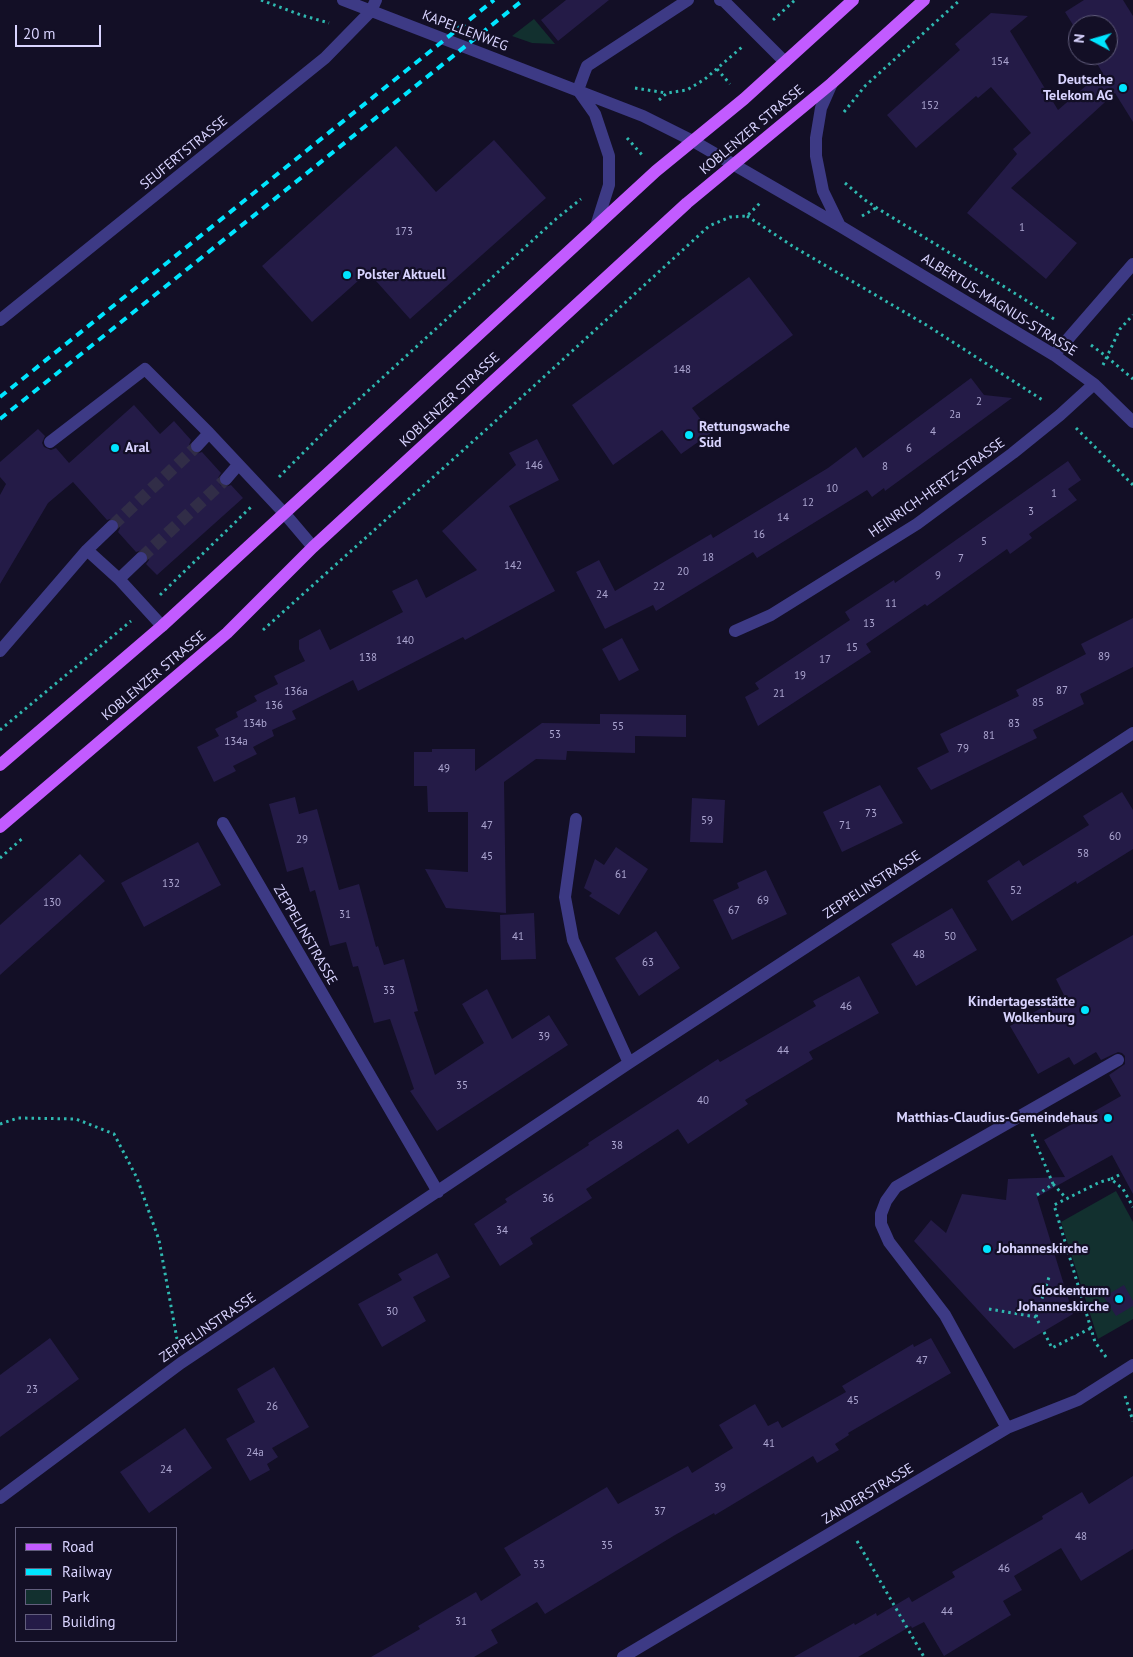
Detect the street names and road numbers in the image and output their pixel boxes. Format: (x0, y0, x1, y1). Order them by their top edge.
street label: KAPELLENWEG (420, 7, 510, 55)
street label: KOBLENZER STRASSE (697, 82, 807, 178)
street label: SEUFERTSTRASSE (137, 113, 231, 193)
street label: ALBERTUS-MAGNUS-STRASSE (918, 250, 1080, 360)
street label: KOBLENZER STRASSE (396, 349, 504, 451)
street label: HEINRICH-HERTZ-STRASSE (866, 435, 1008, 541)
street label: KOBLENZER STRASSE (99, 628, 209, 724)
street label: ZEPPELINSTRASSE (820, 847, 924, 923)
street label: ZEPPELINSTRASSE (270, 882, 340, 988)
street label: ZEPPELINSTRASSE (157, 1290, 259, 1366)
street label: ZANDERSTRASSE (819, 1460, 917, 1528)

